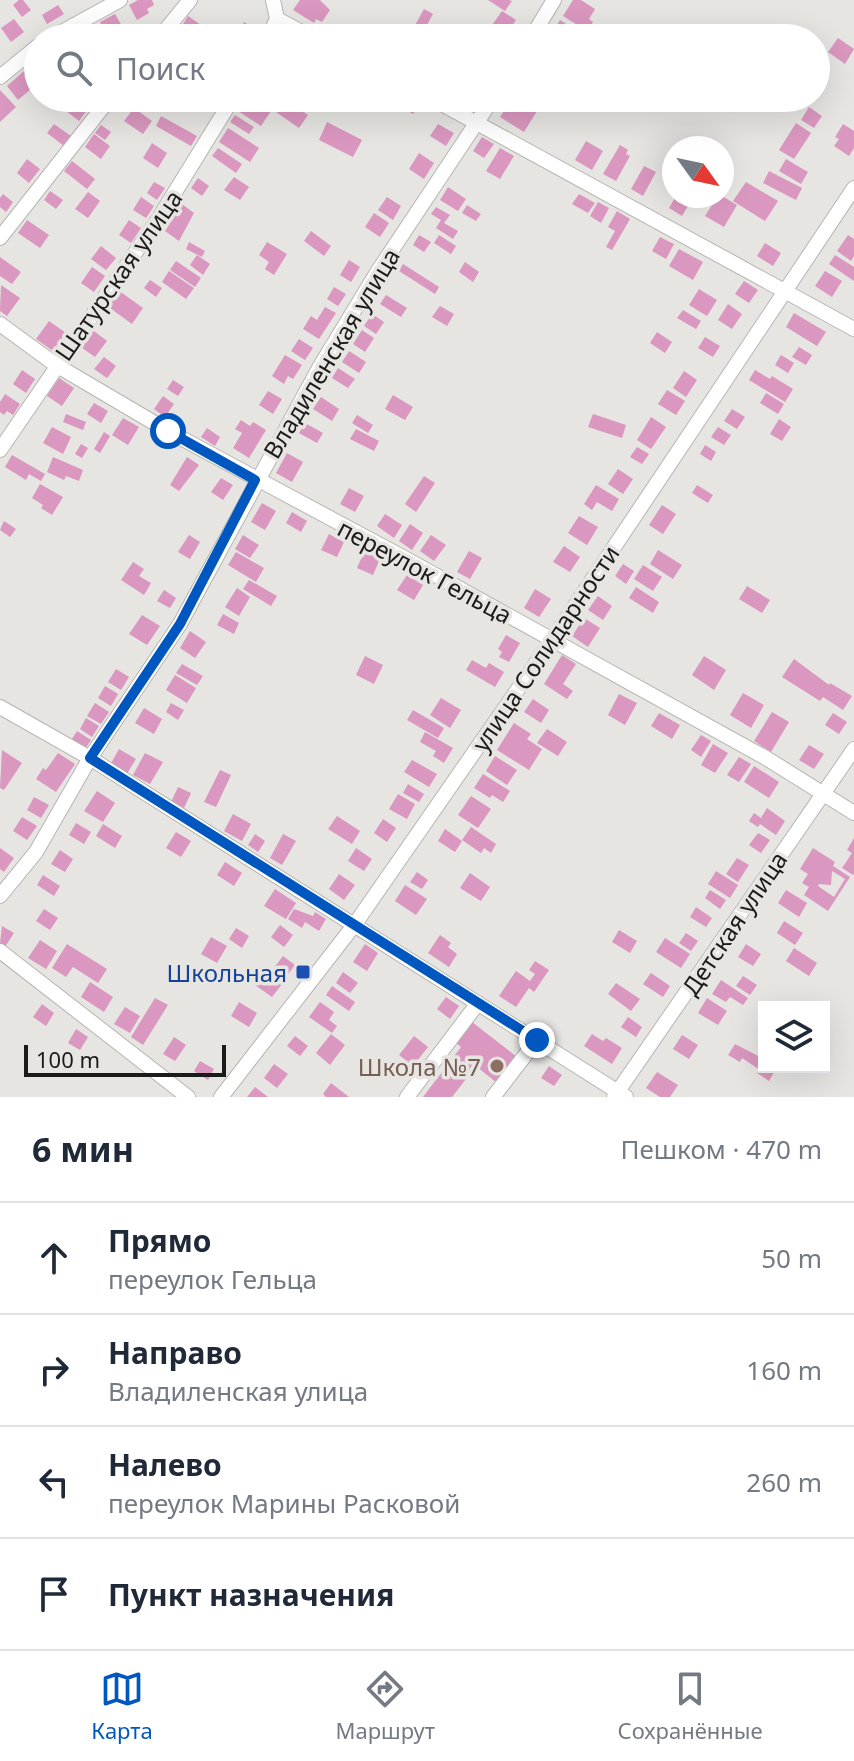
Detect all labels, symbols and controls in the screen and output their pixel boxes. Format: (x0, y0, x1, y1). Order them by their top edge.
search box (24, 24, 830, 112)
icon: search (52, 46, 96, 90)
text: Поиск (116, 48, 205, 89)
north arrow (662, 136, 734, 208)
street label: Шатурская улица (47, 183, 189, 367)
street label: Владиленская улица (255, 242, 407, 464)
route start (150, 413, 186, 449)
street label: переулок Гельца (332, 511, 518, 631)
street label: улица Солидарности (464, 538, 626, 758)
street label: Детская улица (674, 845, 794, 1001)
place label: Школьная (167, 956, 287, 989)
marker: Школьная (294, 963, 312, 981)
map controls (758, 1001, 830, 1073)
button: layers (758, 1001, 830, 1073)
route end (519, 1022, 555, 1058)
scale bar (24, 1041, 226, 1077)
text: 100 m (36, 1044, 100, 1074)
place label: Школа №7 (358, 1050, 481, 1083)
marker: Школа №7 (488, 1057, 506, 1075)
text: 6 мин (32, 1126, 134, 1172)
text: Пешком · 470 m (620, 1131, 822, 1167)
text: Прямо (108, 1220, 212, 1261)
icon: ahead (32, 1236, 76, 1280)
text: 50 m (761, 1240, 822, 1276)
text: переулок Гельца (108, 1261, 317, 1297)
text: Направо (108, 1332, 242, 1373)
icon: right (32, 1348, 76, 1392)
text: 160 m (746, 1352, 822, 1388)
text: Владиленская улица (108, 1373, 368, 1409)
text: Налево (108, 1444, 222, 1485)
icon: left (32, 1460, 76, 1504)
text: 260 m (746, 1464, 822, 1500)
text: переулок Марины Расковой (108, 1485, 460, 1521)
icon: arrive (32, 1572, 76, 1616)
text: Пункт назначения (108, 1574, 394, 1615)
tab: Карта (91, 1667, 153, 1745)
tab: Маршрут (335, 1667, 435, 1745)
tab: Сохранённые (618, 1667, 763, 1745)

